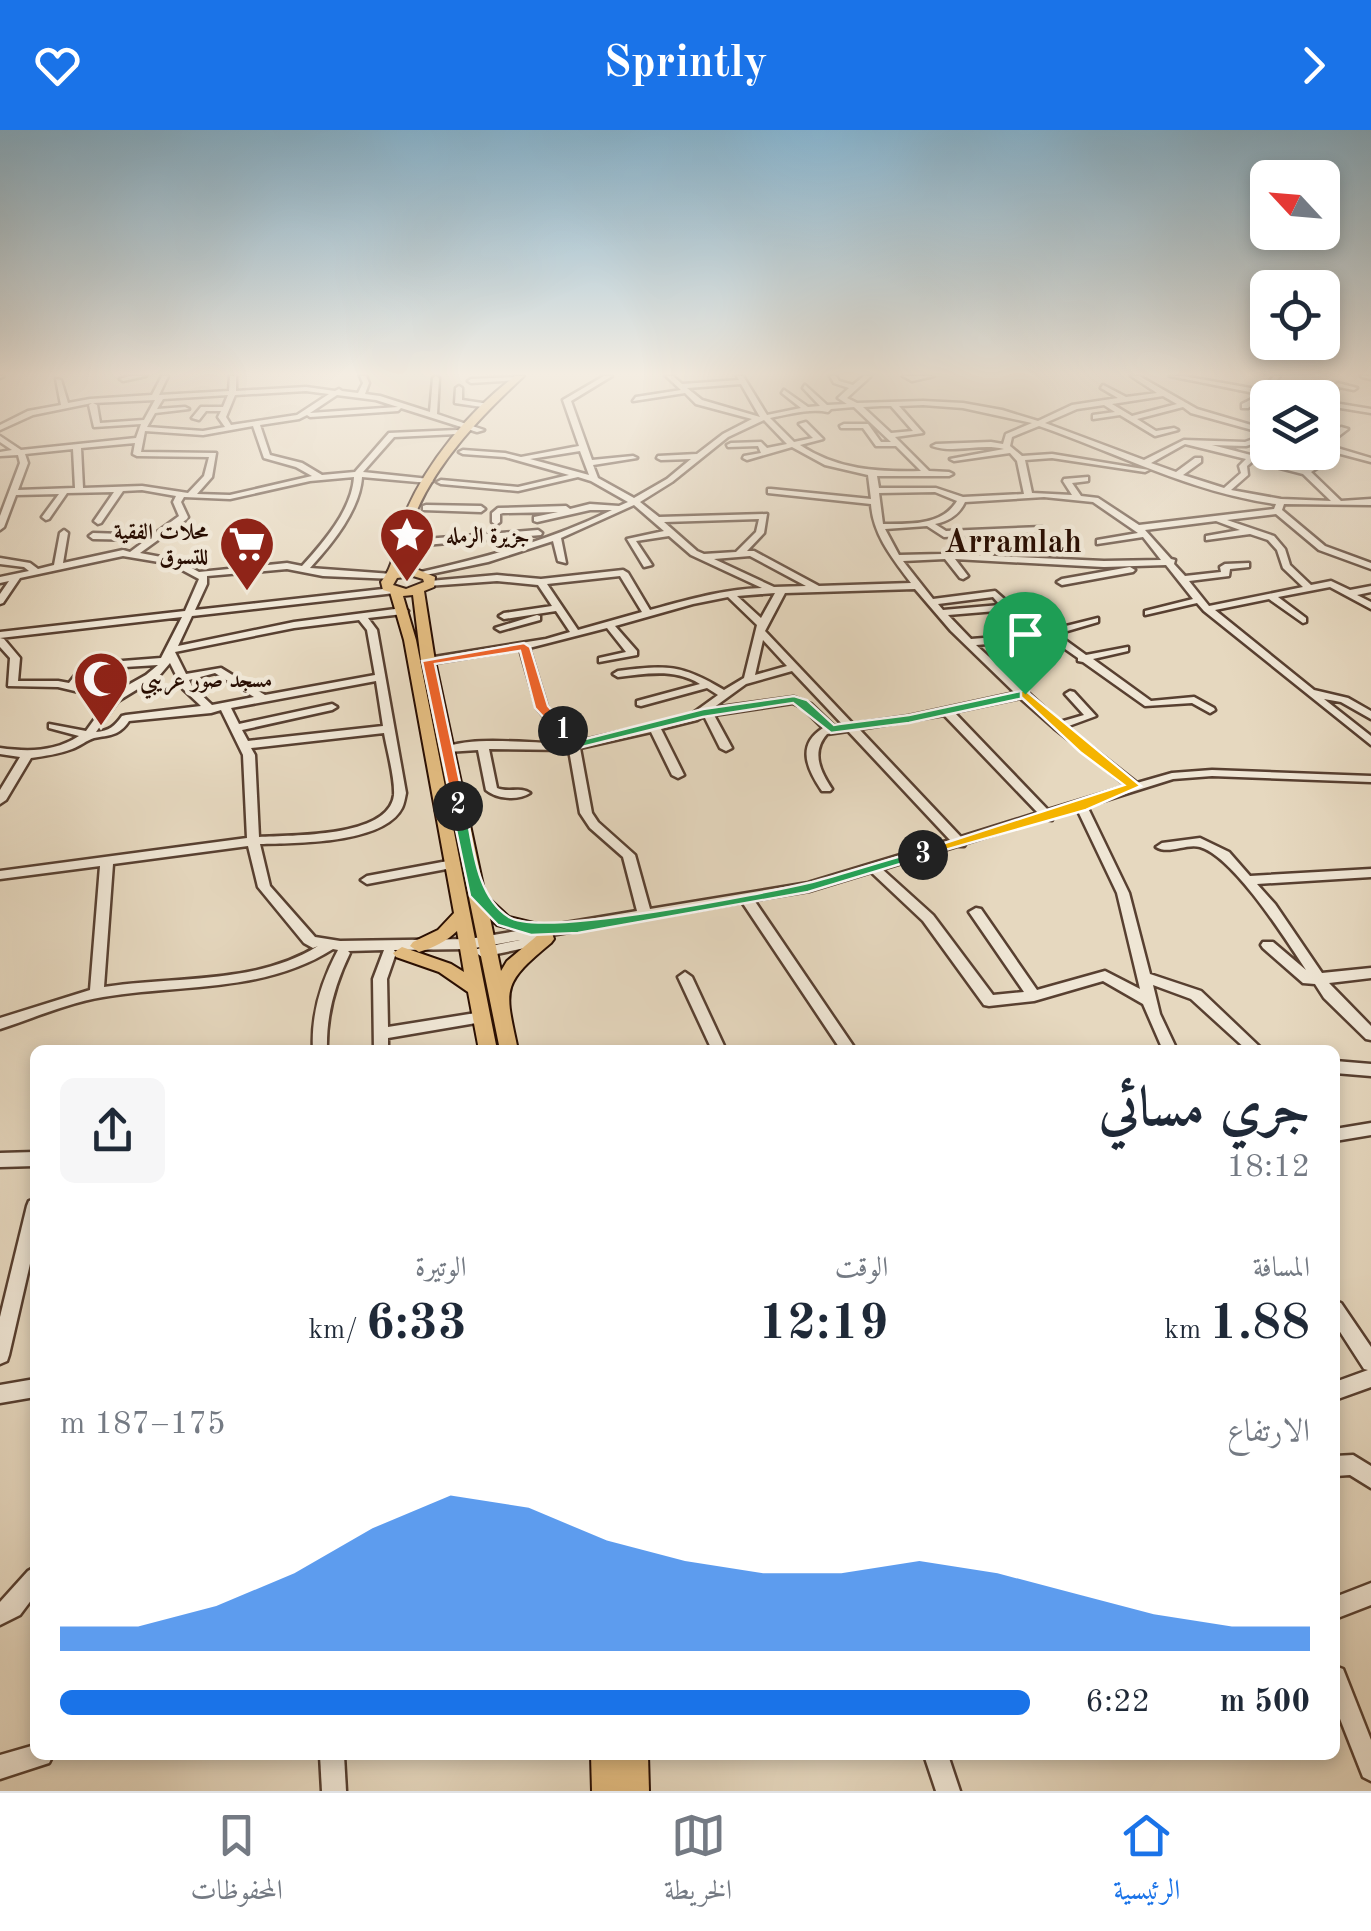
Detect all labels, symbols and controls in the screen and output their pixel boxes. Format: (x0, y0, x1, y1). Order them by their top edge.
icon: heart (30, 38, 85, 93)
icon: forward (1286, 38, 1341, 93)
text: Sprintly (603, 42, 768, 87)
north arrow (1250, 160, 1340, 250)
map controls (1250, 160, 1340, 470)
button: locate (1250, 270, 1340, 360)
button: layers (1250, 380, 1340, 470)
place icon: جزيرة الرمله (377, 505, 437, 584)
supermarket icon: محلات الفقية للتسوق (217, 514, 277, 593)
place label: محلات الفقية للتسوق (114, 522, 209, 570)
place label: جزيرة الرمله (446, 526, 530, 549)
district label: Arramlah (944, 528, 1082, 560)
pin (983, 592, 1068, 695)
icon: arrive (998, 607, 1053, 662)
mosque icon: مسجد صور عريبي (71, 649, 131, 728)
place label: مسجد صور عريبي (140, 670, 272, 699)
pin: 1 (538, 706, 588, 756)
text: 1 (555, 717, 571, 745)
pin: 2 (433, 781, 483, 831)
text: 2 (450, 792, 466, 820)
pin: 3 (898, 830, 948, 880)
text: 3 (915, 841, 931, 869)
button: share (60, 1078, 165, 1183)
text: جري مسائي (1099, 1083, 1310, 1138)
text: 18:12 (1227, 1152, 1310, 1184)
text: الوتيرة (415, 1255, 467, 1283)
text: الوقت (835, 1255, 888, 1283)
text: المسافة (1253, 1255, 1310, 1283)
text: 6:33 (366, 1300, 467, 1350)
text: 12:19 (758, 1300, 888, 1350)
text: 1.88 (1209, 1300, 1310, 1350)
text: /km (308, 1317, 366, 1345)
text: km (1164, 1317, 1209, 1345)
text: 175–187 m (60, 1409, 226, 1441)
text: الارتفاع (1227, 1417, 1310, 1449)
text: 6:22 (1085, 1687, 1150, 1719)
text: 500 m (1220, 1687, 1310, 1719)
tab: المحفوظات (191, 1808, 283, 1917)
tab: الخريطة (664, 1808, 732, 1917)
tab: الرئيسية (1113, 1808, 1180, 1917)

